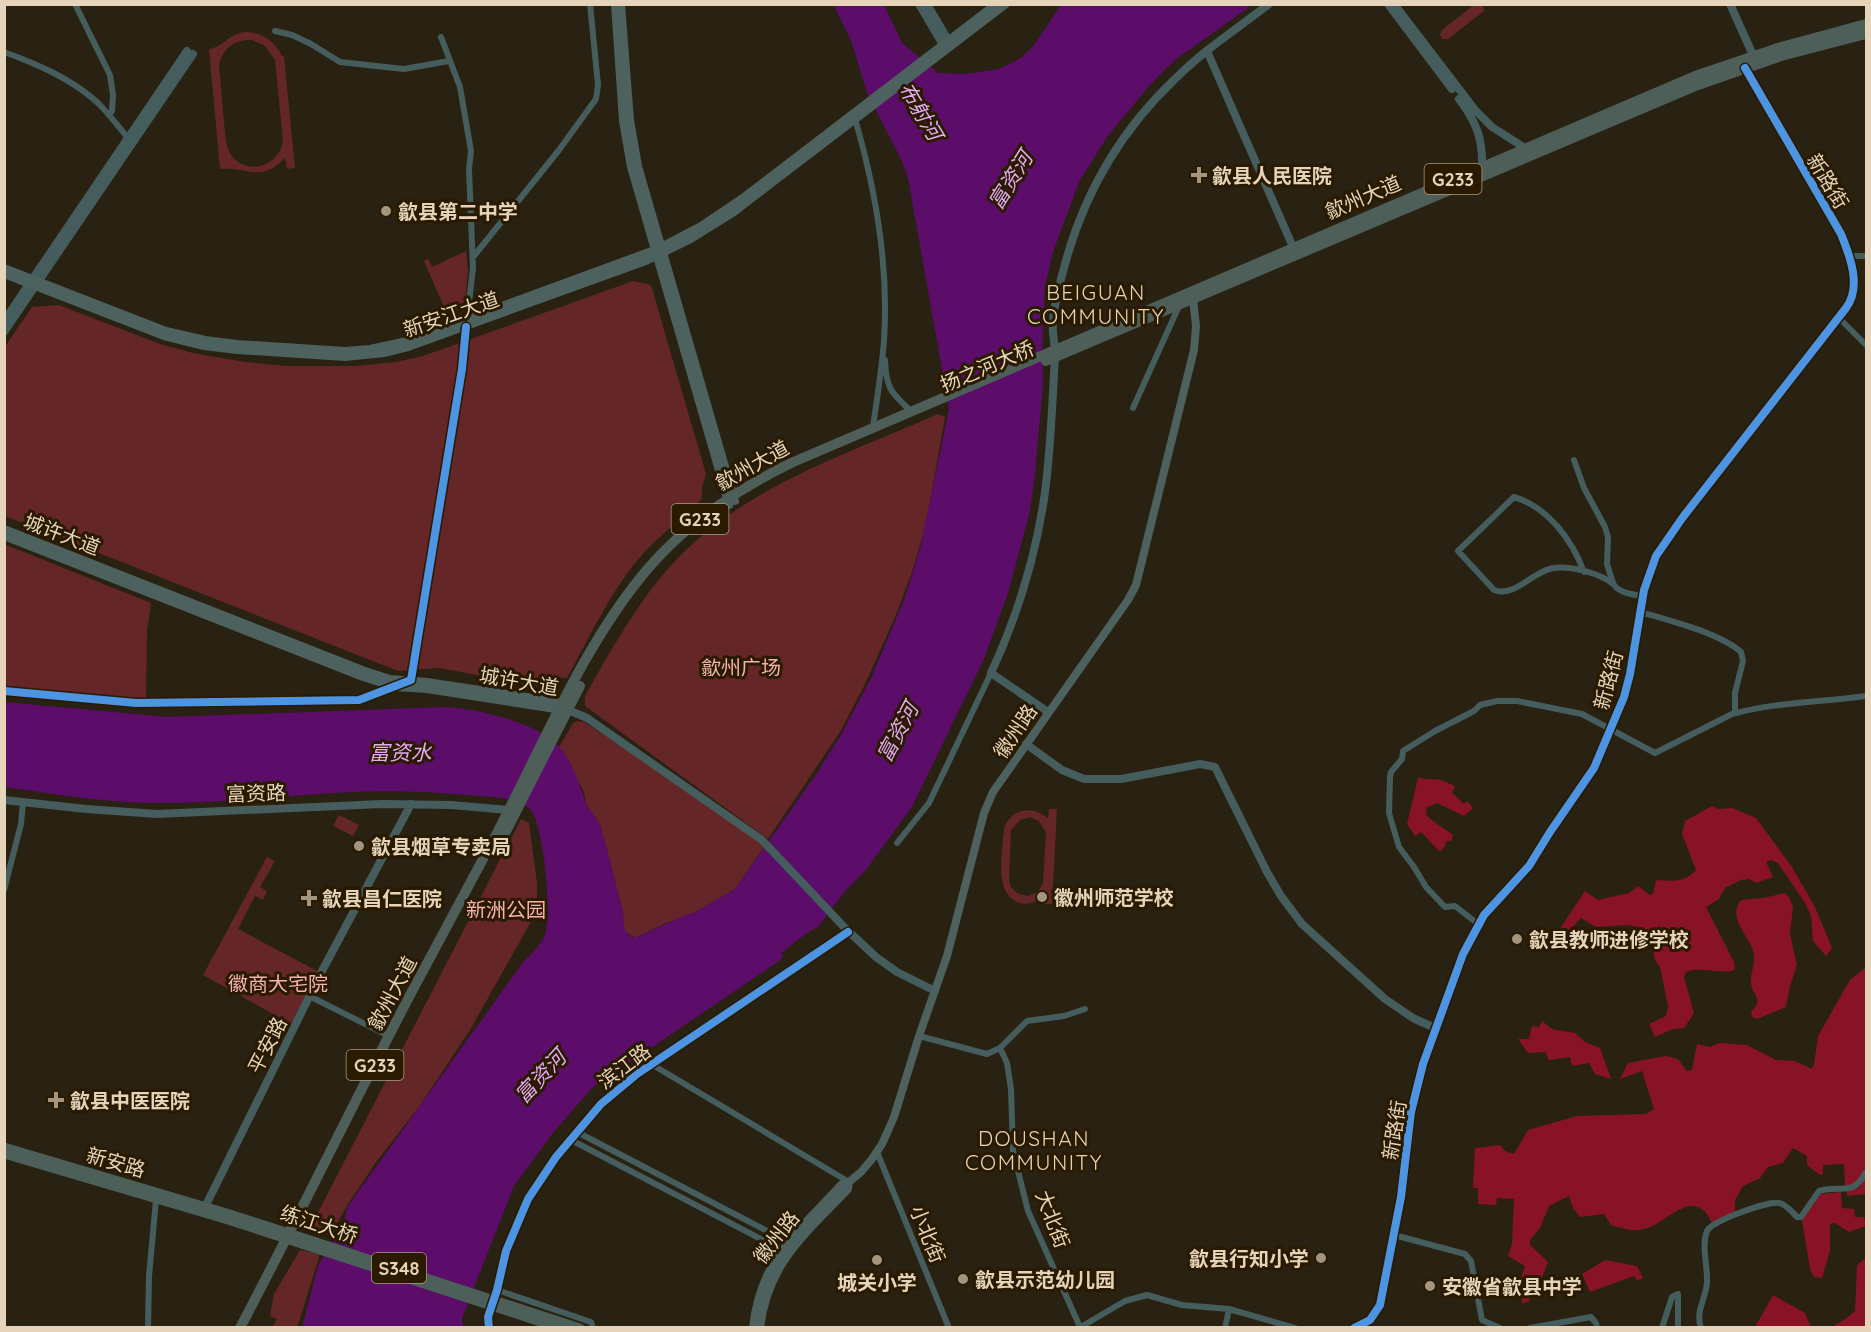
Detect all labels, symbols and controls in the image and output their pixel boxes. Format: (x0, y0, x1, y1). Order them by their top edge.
water label: 布射河 (894, 77, 950, 148)
water label: 富资河 (982, 143, 1040, 214)
street label: 新路街 (1802, 149, 1854, 213)
place label: 歙县人民医院 (1212, 163, 1332, 188)
road number: G233 (1424, 164, 1482, 194)
marker: 歙县人民医院 (1190, 166, 1208, 184)
street label: 歙州大道 (1321, 170, 1405, 224)
place label: 歙县第二中学 (398, 199, 518, 224)
marker: 歙县第二中学 (379, 204, 393, 218)
district label: BEIGUAN COMMUNITY (1027, 279, 1165, 329)
street label: 新安江大道 (400, 286, 502, 342)
street label: 扬之河大桥 (936, 335, 1038, 397)
street label: 歙州大道 (711, 435, 793, 495)
road number: G233 (672, 504, 728, 534)
street label: 城许大道 (20, 508, 104, 560)
street label: 新路街 (1588, 648, 1628, 712)
park label: 歙州广场 (701, 655, 781, 680)
street label: 城许大道 (477, 662, 561, 700)
water label: 富资河 (871, 695, 925, 766)
street label: 徽州路 (988, 699, 1042, 763)
water label: 富资水 (369, 739, 432, 765)
street label: 富资路 (226, 779, 286, 807)
place label: 歙县烟草专卖局 (371, 834, 511, 859)
marker: 歙县烟草专卖局 (352, 839, 366, 853)
place label: 徽州师范学校 (1054, 885, 1174, 910)
place label: 歙县昌仁医院 (322, 886, 442, 911)
marker: 歙县昌仁医院 (300, 889, 318, 907)
marker: 徽州师范学校 (1035, 890, 1049, 904)
park label: 新洲公园 (466, 897, 546, 922)
place label: 歙县教师进修学校 (1529, 927, 1689, 952)
marker: 歙县教师进修学校 (1510, 932, 1524, 946)
street label: 歙州大道 (362, 952, 422, 1034)
park label: 徽商大宅院 (228, 971, 328, 996)
street label: 平安路 (242, 1013, 292, 1077)
street label: 滨江路 (593, 1038, 655, 1094)
water label: 富资河 (509, 1041, 574, 1108)
road number: G233 (346, 1050, 404, 1080)
place label: 歙县中医医院 (70, 1088, 190, 1113)
marker: 歙县中医医院 (47, 1091, 65, 1109)
street label: 新路街 (1377, 1098, 1411, 1162)
district label: DOUSHAN COMMUNITY (965, 1125, 1103, 1175)
street label: 新安路 (84, 1142, 148, 1182)
street label: 大北街 (1031, 1187, 1075, 1251)
street label: 练江大桥 (277, 1200, 361, 1248)
street label: 小北街 (905, 1202, 951, 1266)
street label: 徽州路 (748, 1206, 804, 1268)
place label: 歙县行知小学 (1189, 1246, 1309, 1271)
marker: 歙县行知小学 (1314, 1251, 1328, 1265)
road number: S348 (372, 1253, 426, 1283)
marker: 城关小学 (870, 1253, 884, 1267)
place label: 歙县示范幼儿园 (975, 1267, 1115, 1292)
place label: 城关小学 (837, 1270, 917, 1295)
marker: 歙县示范幼儿园 (956, 1272, 970, 1286)
place label: 安徽省歙县中学 (1442, 1274, 1582, 1299)
marker: 安徽省歙县中学 (1423, 1279, 1437, 1293)

